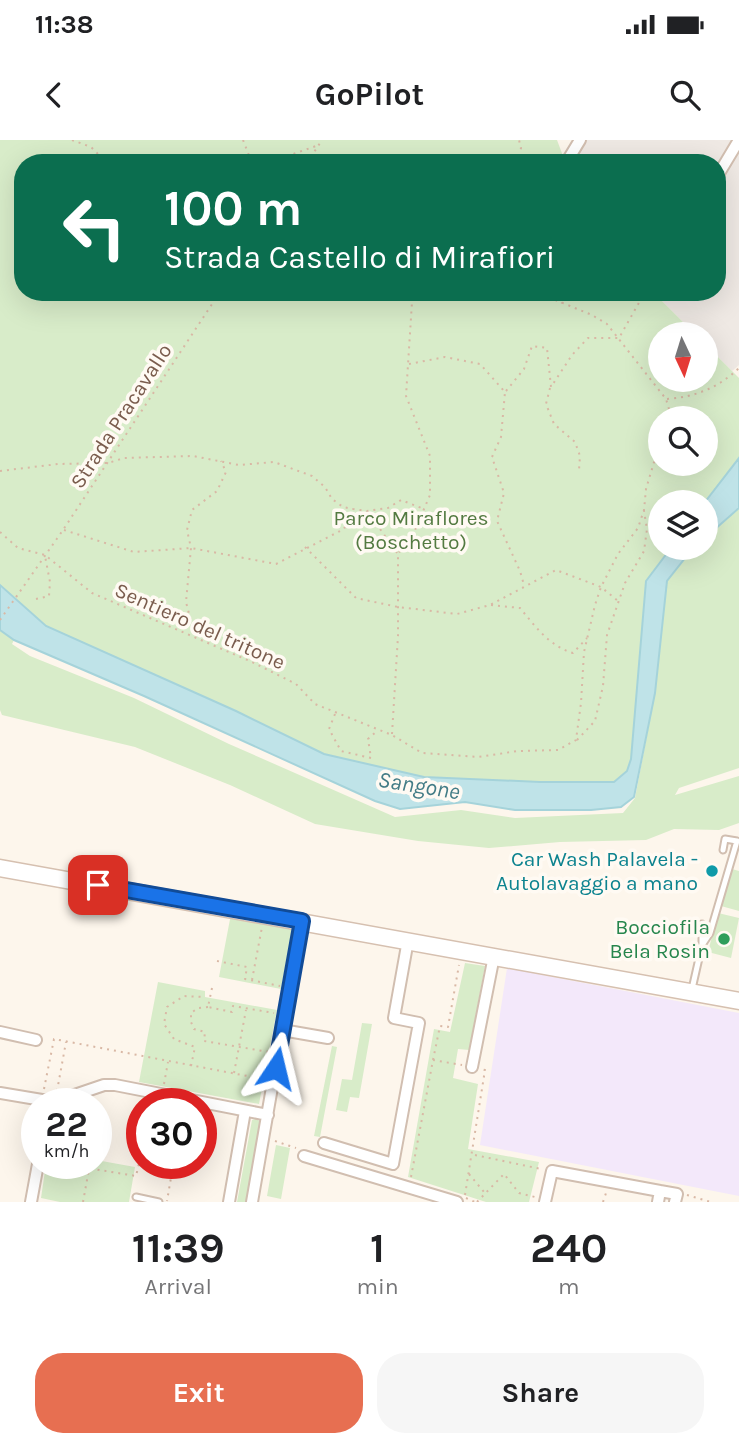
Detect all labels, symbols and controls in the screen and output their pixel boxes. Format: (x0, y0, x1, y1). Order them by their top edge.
text: 11:38 (35, 9, 94, 40)
icon: back (35, 76, 73, 114)
text: GoPilot (315, 76, 424, 113)
icon: search (666, 76, 704, 114)
text: 100 m (164, 180, 302, 237)
icon: left (49, 182, 140, 273)
text: Strada Castello di Mirafiori (164, 239, 555, 276)
north arrow (648, 322, 718, 392)
map controls (648, 322, 718, 560)
street label: Strada Pracavallo (65, 339, 177, 493)
button: search (648, 406, 718, 476)
button: layers (648, 490, 718, 560)
park label: Parco Miraflores (Boschetto) (333, 506, 489, 554)
street label: Sentiero del tritone (111, 578, 289, 674)
water label: Sangone (376, 766, 462, 805)
place label: Car Wash Palavela - Autolavaggio a mano (496, 847, 698, 895)
pin (68, 855, 128, 915)
marker: Car Wash Palavela - Autolavaggio a mano (704, 863, 720, 879)
icon: arrive (79, 866, 117, 904)
place label: Bocciofila Bela Rosin (609, 915, 710, 963)
marker: Bocciofila Bela Rosin (716, 931, 732, 947)
position arrow (239, 1031, 313, 1105)
speed limit sign: 30 (126, 1088, 217, 1179)
text: 22 (45, 1104, 88, 1145)
text: km/h (44, 1140, 89, 1162)
text: 11:39 (132, 1223, 225, 1273)
text: 1 (370, 1223, 385, 1273)
text: 240 (530, 1223, 607, 1273)
text: Arrival (145, 1273, 212, 1300)
text: min (356, 1273, 399, 1300)
text: m (558, 1273, 580, 1300)
button: Exit (35, 1353, 363, 1433)
button: Share (377, 1353, 704, 1433)

